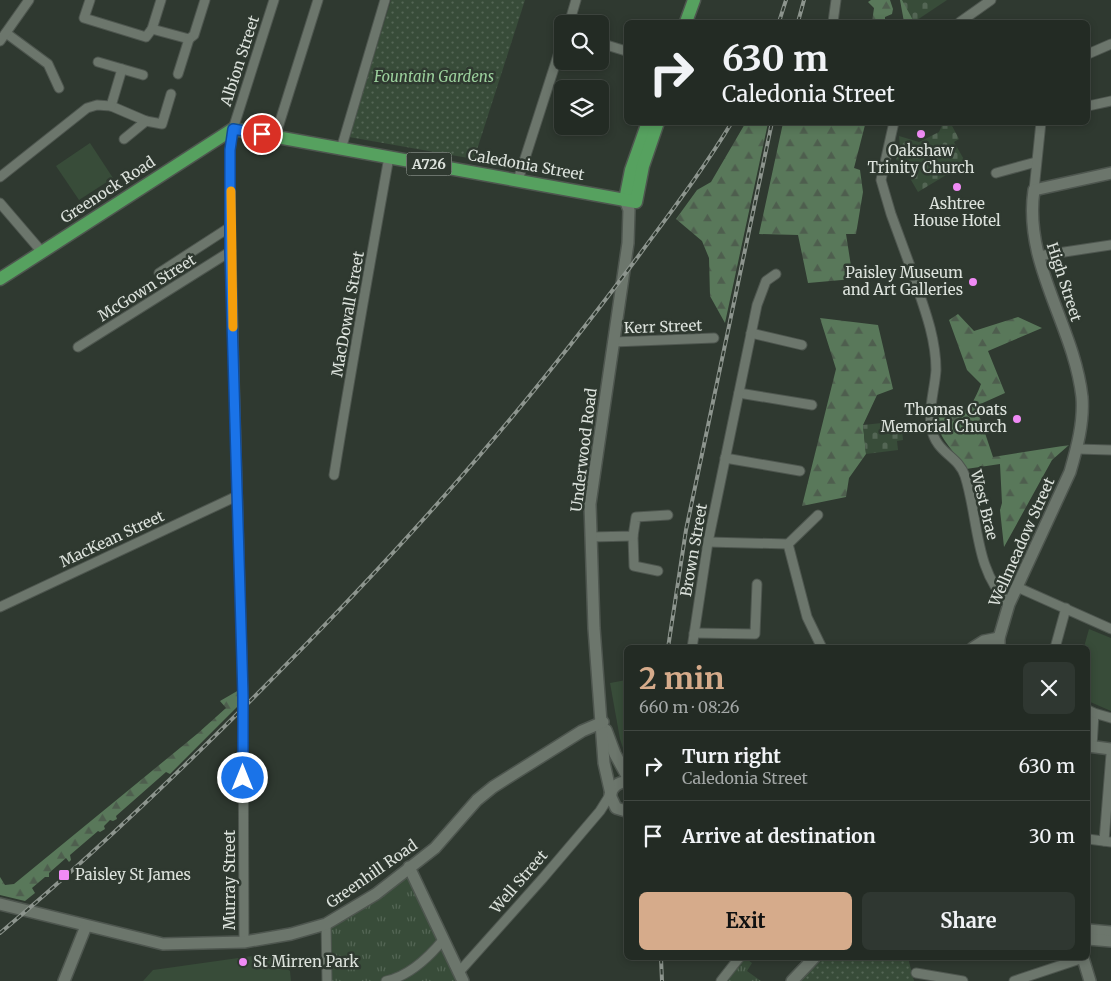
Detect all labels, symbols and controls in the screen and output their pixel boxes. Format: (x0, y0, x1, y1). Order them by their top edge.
street label: Albion Street (216, 13, 263, 110)
map controls (554, 15, 609, 135)
button: search (554, 15, 609, 70)
text: 630 m (722, 37, 828, 81)
icon: right (639, 40, 704, 105)
park label: Fountain Gardens (373, 67, 494, 86)
button: layers (554, 80, 609, 135)
text: Caledonia Street (722, 80, 895, 108)
pin (241, 113, 283, 155)
icon: arrive (248, 120, 276, 148)
marker: Oakshaw Trinity Church (915, 128, 927, 140)
place label: Oakshaw Trinity Church (867, 141, 975, 177)
street label: Caledonia Street (466, 145, 586, 184)
street label: Greenock Road (57, 152, 159, 227)
road number: A726 (406, 152, 452, 175)
marker: Ashtree House Hotel (951, 181, 963, 193)
place label: Ashtree House Hotel (913, 194, 1001, 230)
street label: High Street (1043, 240, 1086, 324)
street label: McGown Street (94, 250, 199, 325)
street label: MacDowall Street (327, 250, 368, 378)
place label: Paisley Museum and Art Galleries (843, 263, 963, 299)
marker: Paisley Museum and Art Galleries (967, 276, 979, 288)
street label: Kerr Street (624, 316, 703, 337)
street label: Underwood Road (566, 387, 601, 513)
place label: Thomas Coats Memorial Church (881, 400, 1007, 436)
marker: Thomas Coats Memorial Church (1011, 413, 1023, 425)
street label: West Brae (966, 467, 1002, 542)
street label: Wellmeadow Street (984, 474, 1059, 610)
street label: Brown Street (676, 502, 711, 598)
street label: MacKean Street (57, 506, 167, 571)
text: 2 min (639, 659, 724, 697)
button: close (1023, 662, 1075, 714)
text: 660 m · 08:26 (639, 697, 739, 717)
text: Turn right (682, 744, 781, 768)
position arrow (216, 751, 268, 803)
icon: right (639, 752, 667, 780)
text: 630 m (1018, 754, 1075, 778)
text: Caledonia Street (682, 768, 808, 788)
icon: arrive (639, 822, 667, 850)
text: Arrive at destination (682, 824, 876, 848)
text: 30 m (1029, 824, 1075, 848)
street label: Murray Street (220, 830, 239, 930)
street label: Greenhill Road (323, 835, 421, 912)
street label: Well Street (485, 846, 551, 918)
place label: Paisley St James (75, 865, 191, 884)
marker: Paisley St James (57, 868, 71, 882)
button: Exit (639, 892, 852, 950)
button: Share (862, 892, 1075, 950)
place label: St Mirren Park (253, 952, 359, 971)
marker: St Mirren Park (237, 956, 249, 968)

